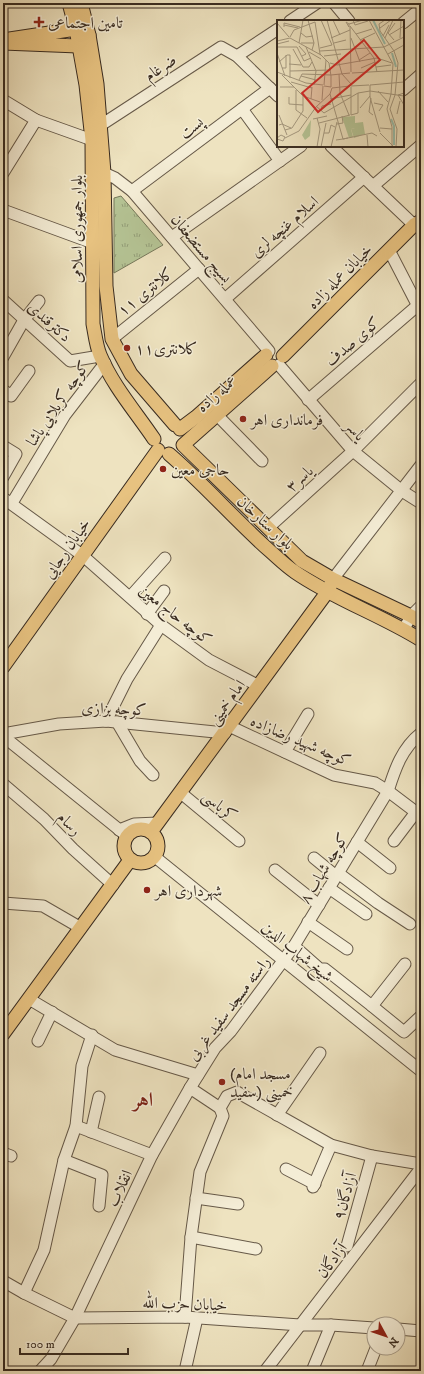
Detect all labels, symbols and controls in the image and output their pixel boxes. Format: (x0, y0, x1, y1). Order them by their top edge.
place label: تامین اجتماعی (48, 13, 124, 33)
marker: تامین اجتماعی (33, 16, 45, 28)
inset map (277, 20, 404, 147)
street label: ضرغام (141, 50, 183, 89)
street label: پست (175, 111, 210, 144)
street label: بلوار جمهوری اسلامی (67, 175, 87, 283)
street label: اسلام غنچه لری (246, 192, 326, 265)
street label: بسیج مستضعفان (163, 210, 236, 290)
street label: خیابان عمله زاده (303, 240, 377, 314)
street label: کلانتری ۱۱ (114, 263, 178, 320)
street label: دکترقندی (23, 297, 75, 347)
street label: کوی صدف (321, 313, 384, 371)
place label: کلانتری۱۱ (135, 339, 198, 359)
marker: کلانتری۱۱ (122, 343, 132, 353)
street label: کوچه کربلایی پاشا (22, 357, 95, 451)
street label: عمله زاده (192, 371, 241, 417)
place label: فرمانداری اهر (249, 410, 323, 430)
marker: فرمانداری اهر (238, 414, 248, 424)
street label: یاسر (339, 415, 370, 446)
place label: حاجی معین (171, 460, 230, 480)
street label: یاسر۳ (282, 460, 318, 496)
marker: حاجی معین (158, 464, 168, 474)
street label: بلوار ستارخان (233, 491, 298, 554)
street label: خیابان رجایی (39, 515, 95, 582)
street label: کوچه حاج معین (133, 580, 216, 653)
street label: امام خمینی (204, 676, 253, 732)
street label: کوچه بزازی (81, 698, 147, 721)
street label: کوچه شهید رضازاده (247, 711, 354, 772)
street label: کرباسی (197, 786, 241, 827)
street label: رسام (50, 807, 86, 843)
street label: کوچه شهاب ۸ (295, 829, 354, 908)
place label: شهرداری اهر (153, 881, 222, 901)
marker: شهرداری اهر (142, 885, 152, 895)
street label: شیخ شهاب الدین (255, 917, 337, 990)
street label: راسته مسجد سفید غربی (183, 952, 275, 1065)
place label: (مسجد امام خمینی (سفید (230, 1064, 293, 1103)
marker: (مسجد امام خمینی (سفید (217, 1077, 227, 1087)
district label: اهر (131, 1088, 153, 1113)
street label: انقلاب (103, 1167, 137, 1210)
street label: آزادگان۹ (329, 1169, 362, 1222)
street label: آزادگان (312, 1238, 352, 1282)
street label: خیابان حزب الله (142, 1290, 228, 1315)
north arrow (366, 1316, 406, 1356)
scale bar (20, 1330, 128, 1356)
text: N (385, 1334, 401, 1350)
text: 100 m (26, 1337, 55, 1352)

